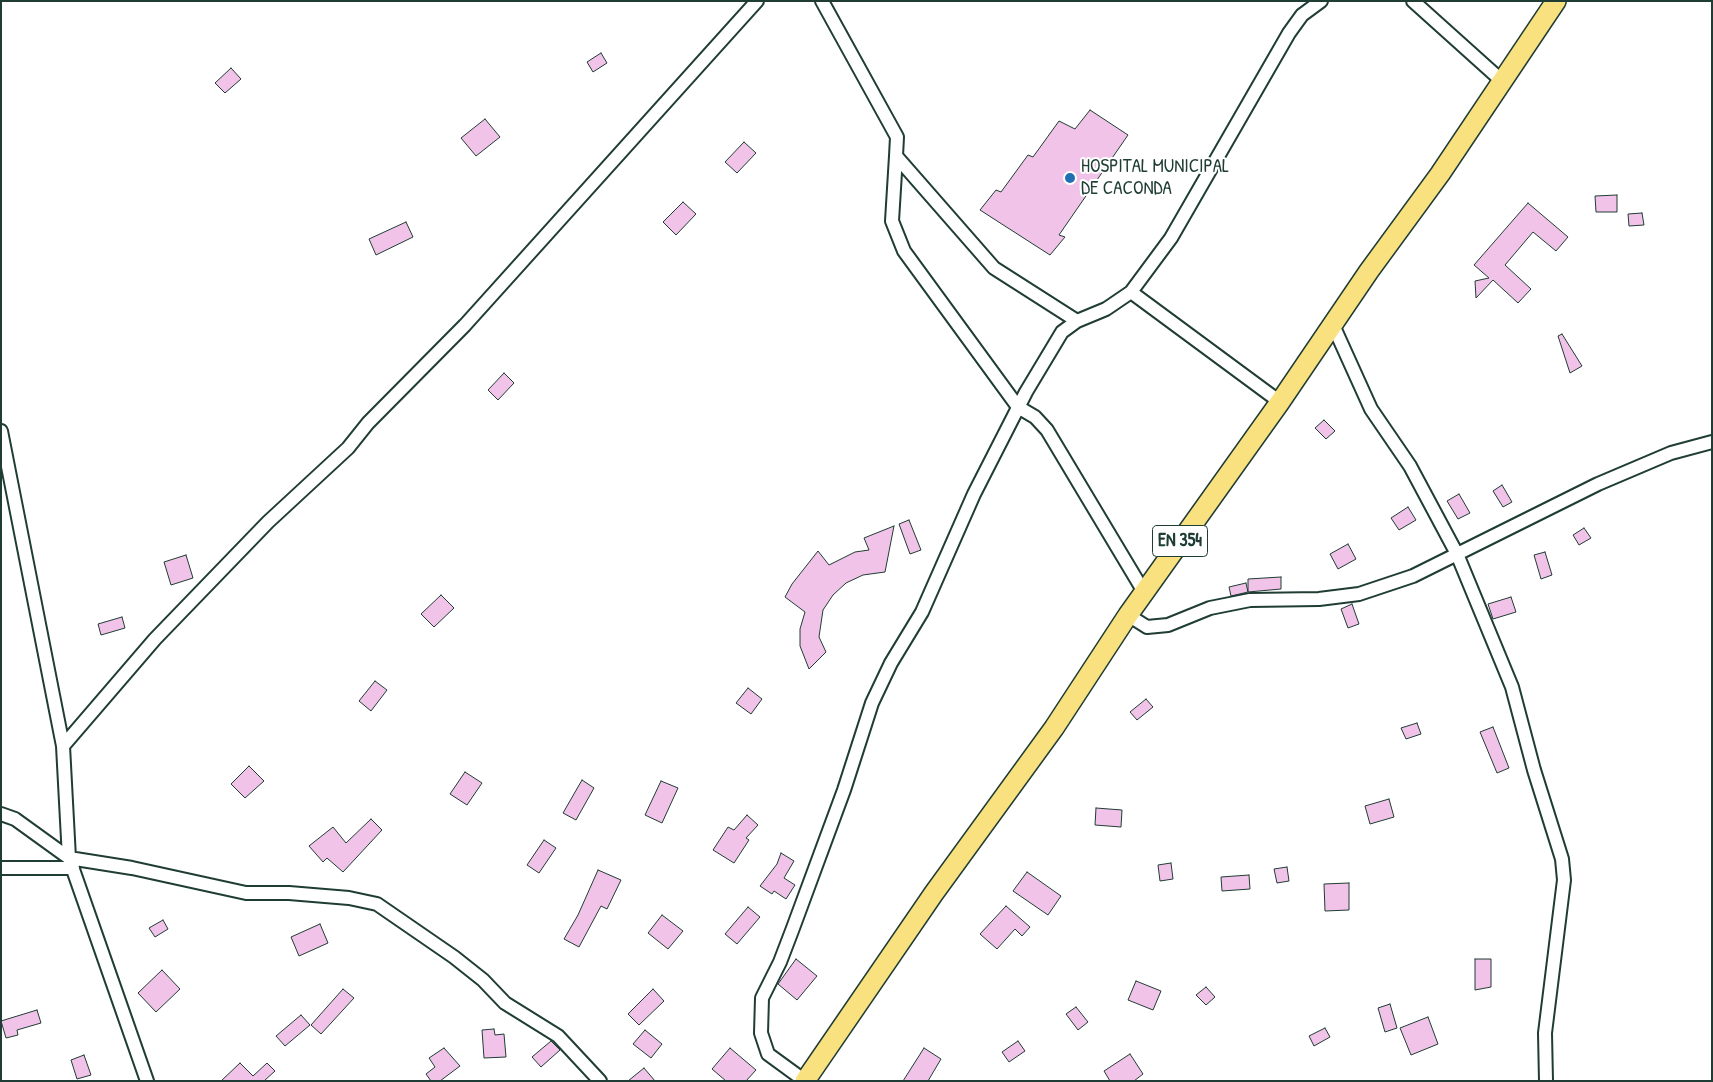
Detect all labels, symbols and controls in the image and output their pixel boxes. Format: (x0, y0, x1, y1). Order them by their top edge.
place label: HOSPITAL MUNICIPAL DE CACONDA (1081, 156, 1229, 200)
marker: HOSPITAL MUNICIPAL DE CACONDA (1063, 171, 1077, 185)
road number: EN 354 (1152, 526, 1208, 556)

